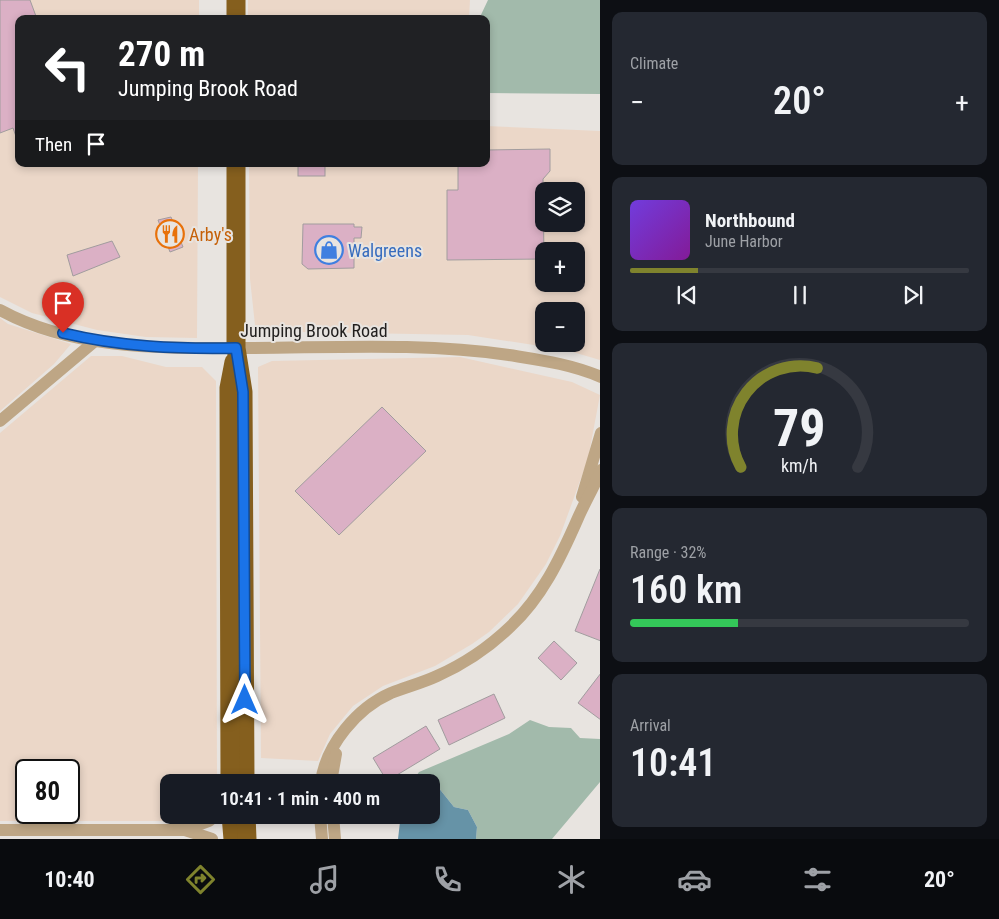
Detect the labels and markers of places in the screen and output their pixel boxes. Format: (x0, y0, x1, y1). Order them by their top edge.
restaurant icon: Arby's (155, 219, 185, 249)
place label: Arby's (189, 224, 232, 245)
shop icon: Walgreens (314, 235, 344, 265)
place label: Walgreens (348, 240, 422, 261)
pin (42, 282, 84, 333)

